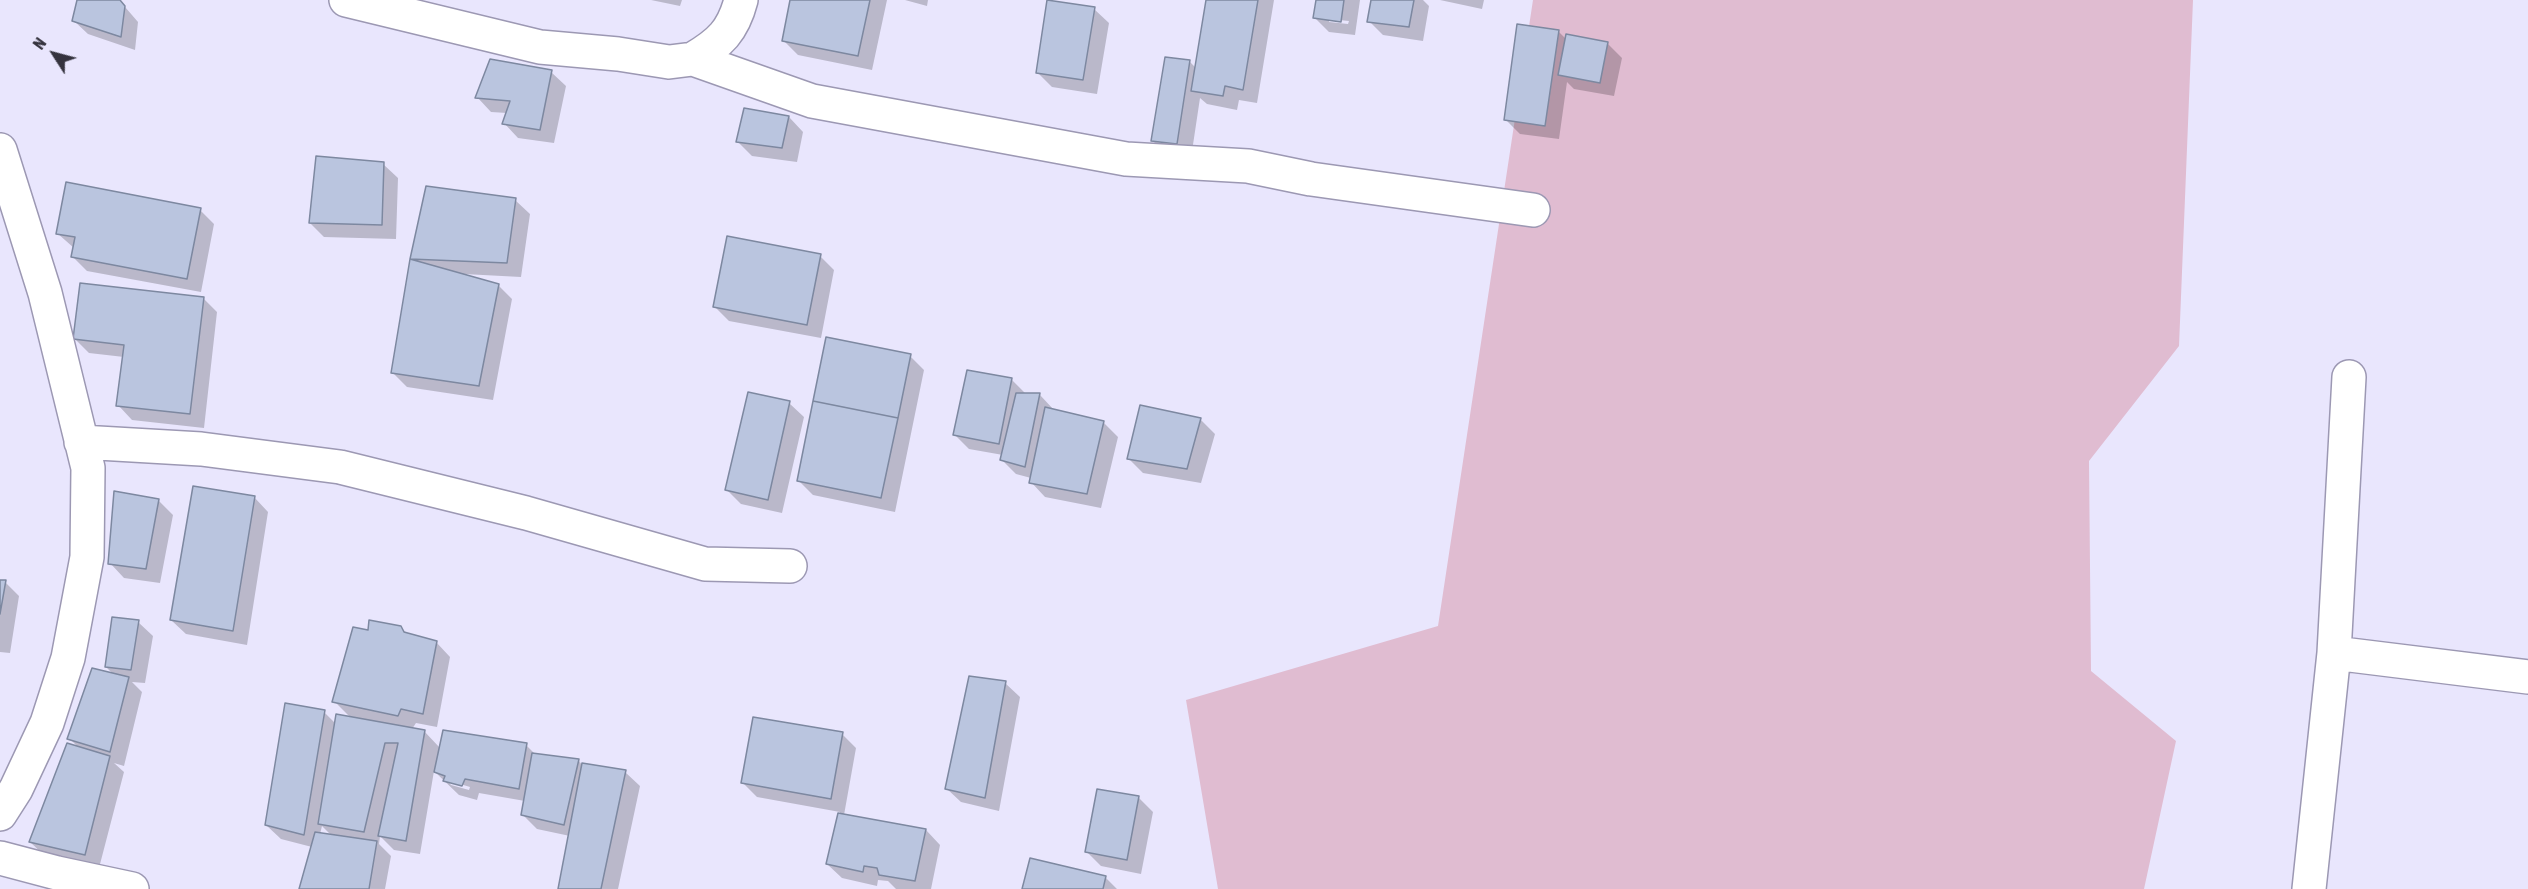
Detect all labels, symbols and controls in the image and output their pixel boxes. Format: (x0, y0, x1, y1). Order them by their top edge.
north arrow (24, 24, 84, 84)
text: N (29, 34, 49, 53)

